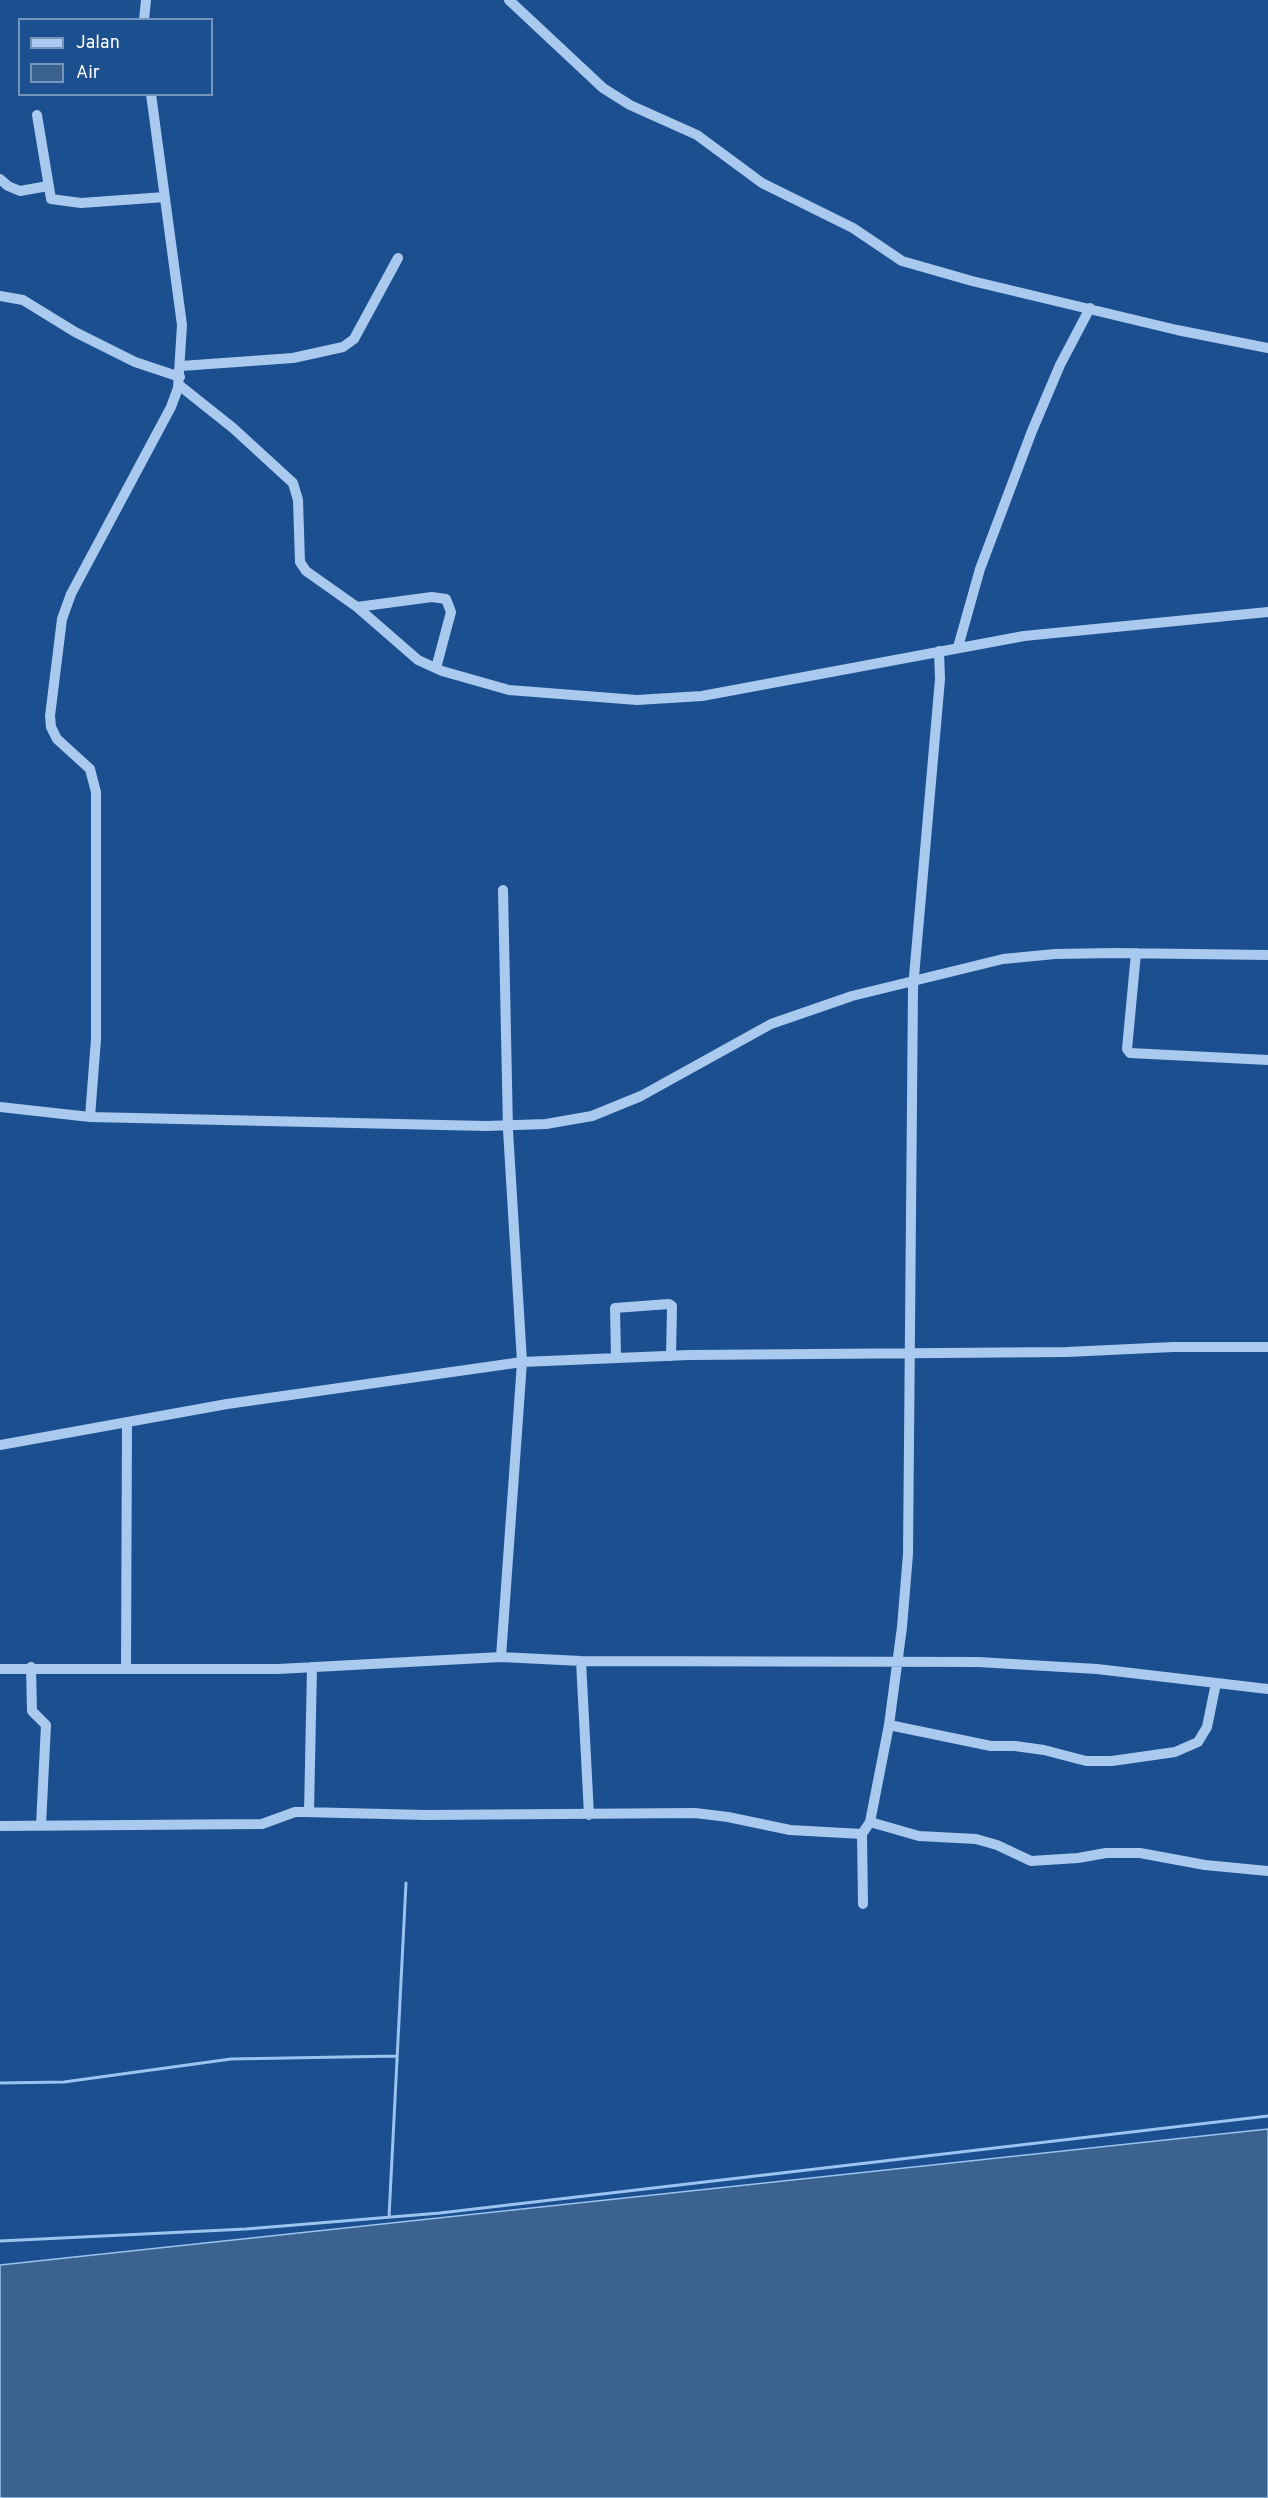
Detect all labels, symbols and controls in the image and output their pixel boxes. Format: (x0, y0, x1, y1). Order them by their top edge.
legend (18, 18, 213, 96)
text: Jalan (76, 32, 120, 55)
text: Air (76, 62, 100, 85)

